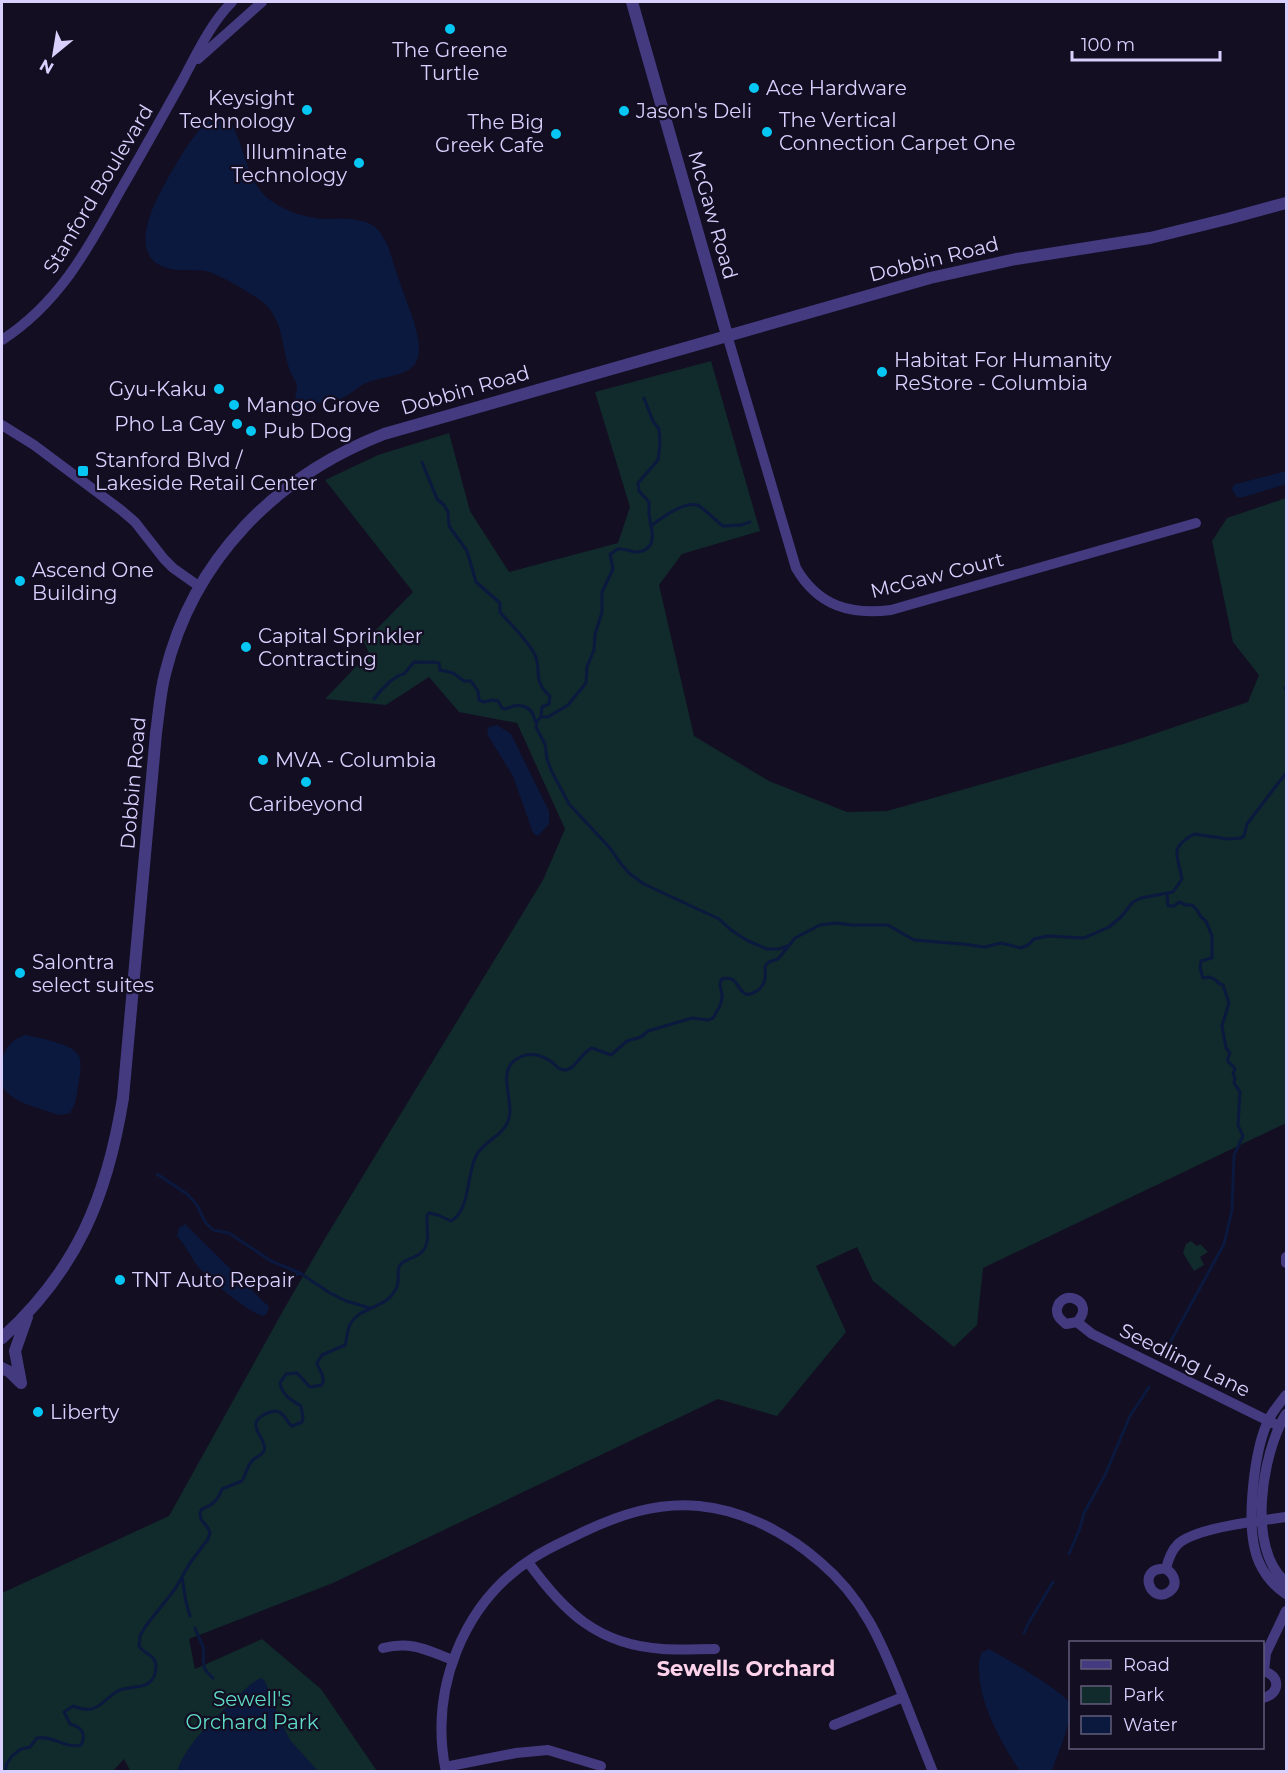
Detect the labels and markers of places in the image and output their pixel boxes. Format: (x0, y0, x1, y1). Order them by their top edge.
marker: The Greene Turtle (443, 22, 457, 36)
place label: The Greene Turtle (392, 38, 508, 85)
place label: Ace Hardware (766, 76, 907, 100)
marker: Ace Hardware (747, 81, 761, 95)
place label: Keysight Technology (179, 86, 295, 133)
place label: Jason's Deli (635, 99, 752, 123)
marker: Keysight Technology (300, 103, 314, 117)
marker: Jason's Deli (617, 104, 631, 118)
place label: The Vertical Connection Carpet One (779, 108, 1016, 155)
place label: The Big Greek Cafe (435, 110, 544, 157)
marker: The Vertical Connection Carpet One (760, 125, 774, 139)
marker: The Big Greek Cafe (549, 127, 563, 141)
place label: Illuminate Technology (231, 140, 347, 187)
marker: Illuminate Technology (352, 156, 366, 170)
place label: Habitat For Humanity ReStore - Columbia (894, 348, 1112, 395)
marker: Habitat For Humanity ReStore - Columbia (875, 365, 889, 379)
place label: Gyu-Kaku (109, 377, 207, 401)
marker: Gyu-Kaku (212, 382, 226, 396)
place label: Mango Grove (246, 393, 380, 417)
marker: Mango Grove (227, 398, 241, 412)
place label: Pho La Cay (114, 412, 225, 436)
marker: Pho La Cay (230, 417, 244, 431)
place label: Pub Dog (263, 419, 352, 443)
marker: Pub Dog (244, 424, 258, 438)
place label: Stanford Blvd / Lakeside Retail Center (95, 448, 317, 495)
marker: Stanford Blvd / Lakeside Retail Center (76, 464, 90, 478)
place label: Ascend One Building (32, 558, 154, 605)
marker: Ascend One Building (13, 574, 27, 588)
place label: Capital Sprinkler Contracting (258, 624, 423, 671)
marker: Capital Sprinkler Contracting (239, 640, 253, 654)
place label: MVA - Columbia (275, 748, 437, 772)
marker: MVA - Columbia (256, 753, 270, 767)
marker: Caribeyond (299, 775, 313, 789)
place label: Caribeyond (249, 792, 363, 816)
place label: Salontra select suites (32, 950, 154, 997)
marker: Salontra select suites (13, 966, 27, 980)
place label: TNT Auto Repair (132, 1268, 295, 1292)
marker: TNT Auto Repair (113, 1273, 127, 1287)
place label: Liberty (50, 1400, 120, 1424)
marker: Liberty (31, 1405, 45, 1419)

